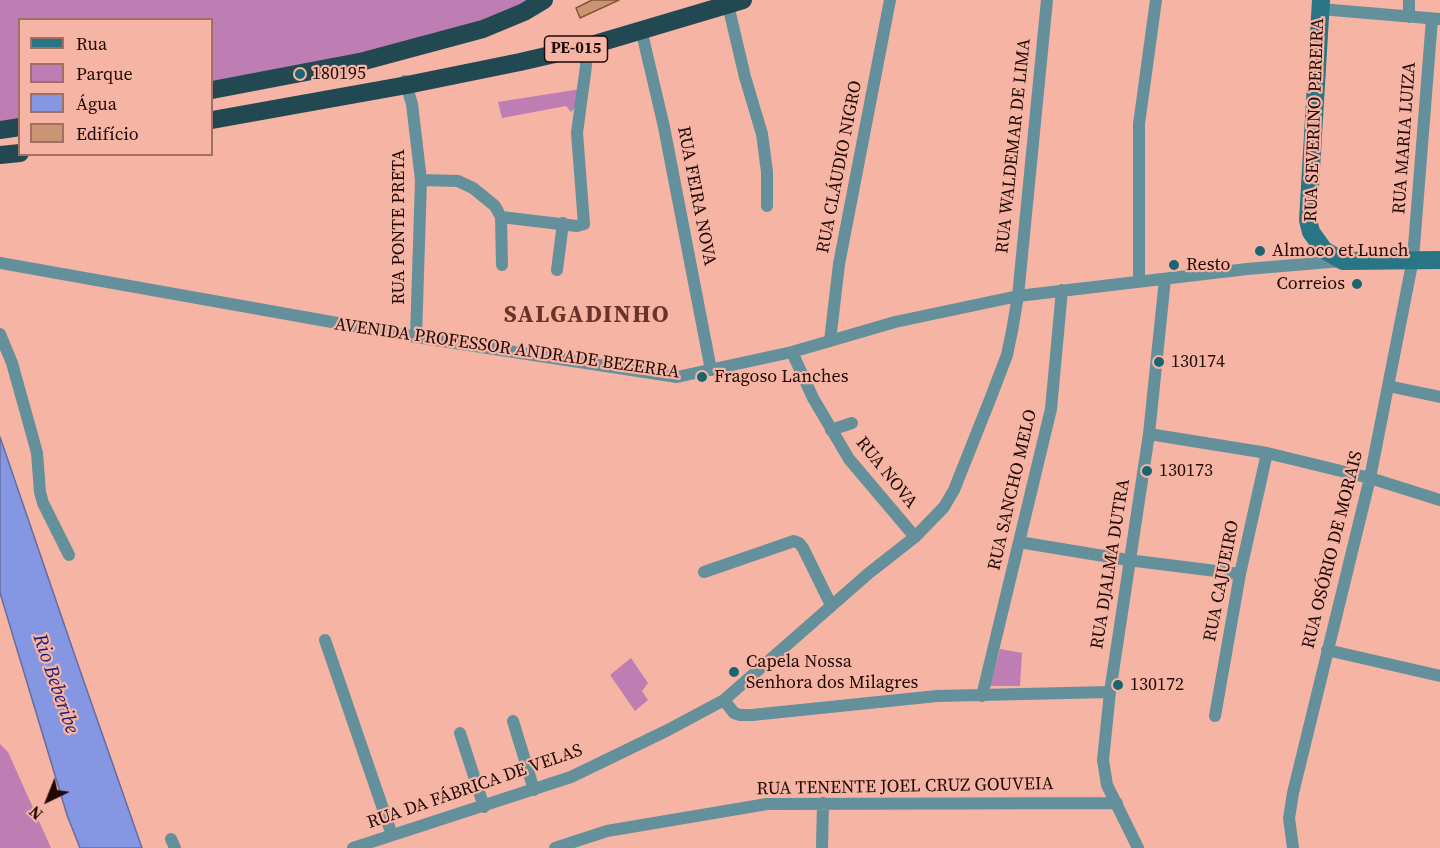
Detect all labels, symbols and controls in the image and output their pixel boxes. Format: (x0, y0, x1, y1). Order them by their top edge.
legend (18, 18, 213, 156)
street label: RUA SEVERINO PEREIRA (1301, 18, 1329, 222)
text: Rua (76, 31, 107, 56)
road number: PE-015 (544, 36, 608, 62)
street label: RUA WALDEMAR DE LIMA (992, 37, 1036, 255)
text: Parque (76, 61, 133, 86)
street label: RUA MARIA LUIZA (1389, 61, 1421, 215)
place label: 180195 (312, 63, 366, 85)
marker: 180195 (293, 67, 307, 81)
street label: RUA CLÁUDIO NIGRO (813, 79, 867, 255)
text: Água (76, 91, 117, 116)
text: Edifício (76, 121, 139, 146)
street label: RUA FEIRA NOVA (672, 124, 720, 268)
street label: RUA PONTE PRETA (388, 149, 410, 305)
place label: Almoco et Lunch (1272, 240, 1409, 262)
marker: Almoco et Lunch (1253, 244, 1267, 258)
place label: Resto (1186, 254, 1230, 276)
marker: Resto (1167, 258, 1181, 272)
place label: Correios (1276, 273, 1345, 295)
marker: Correios (1350, 277, 1364, 291)
district label: SALGADINHO (504, 302, 670, 330)
street label: AVENIDA PROFESSOR ANDRADE BEZERRA (333, 314, 681, 384)
place label: 130174 (1171, 351, 1225, 373)
marker: 130174 (1152, 355, 1166, 369)
place label: Fragoso Lanches (714, 366, 848, 388)
marker: Fragoso Lanches (695, 370, 709, 384)
street label: RUA SANCHO MELO (984, 407, 1042, 573)
street label: RUA NOVA (851, 433, 921, 513)
street label: RUA OSÓRIO DE MORAIS (1298, 449, 1368, 651)
place label: 130173 (1159, 460, 1213, 482)
marker: 130173 (1140, 464, 1154, 478)
street label: RUA DJALMA DUTRA (1087, 477, 1135, 651)
street label: RUA CAJUEIRO (1200, 519, 1244, 643)
water label: Rio Beberibe (27, 631, 83, 737)
place label: Capela Nossa Senhora dos Milagres (746, 651, 918, 694)
marker: Capela Nossa Senhora dos Milagres (727, 665, 741, 679)
place label: 130172 (1130, 674, 1184, 696)
marker: 130172 (1111, 678, 1125, 692)
street label: RUA DA FÁBRICA DE VELAS (365, 740, 585, 834)
north arrow (18, 770, 78, 830)
street label: RUA TENENTE JOEL CRUZ GOUVEIA (756, 774, 1054, 800)
text: N (24, 801, 47, 825)

